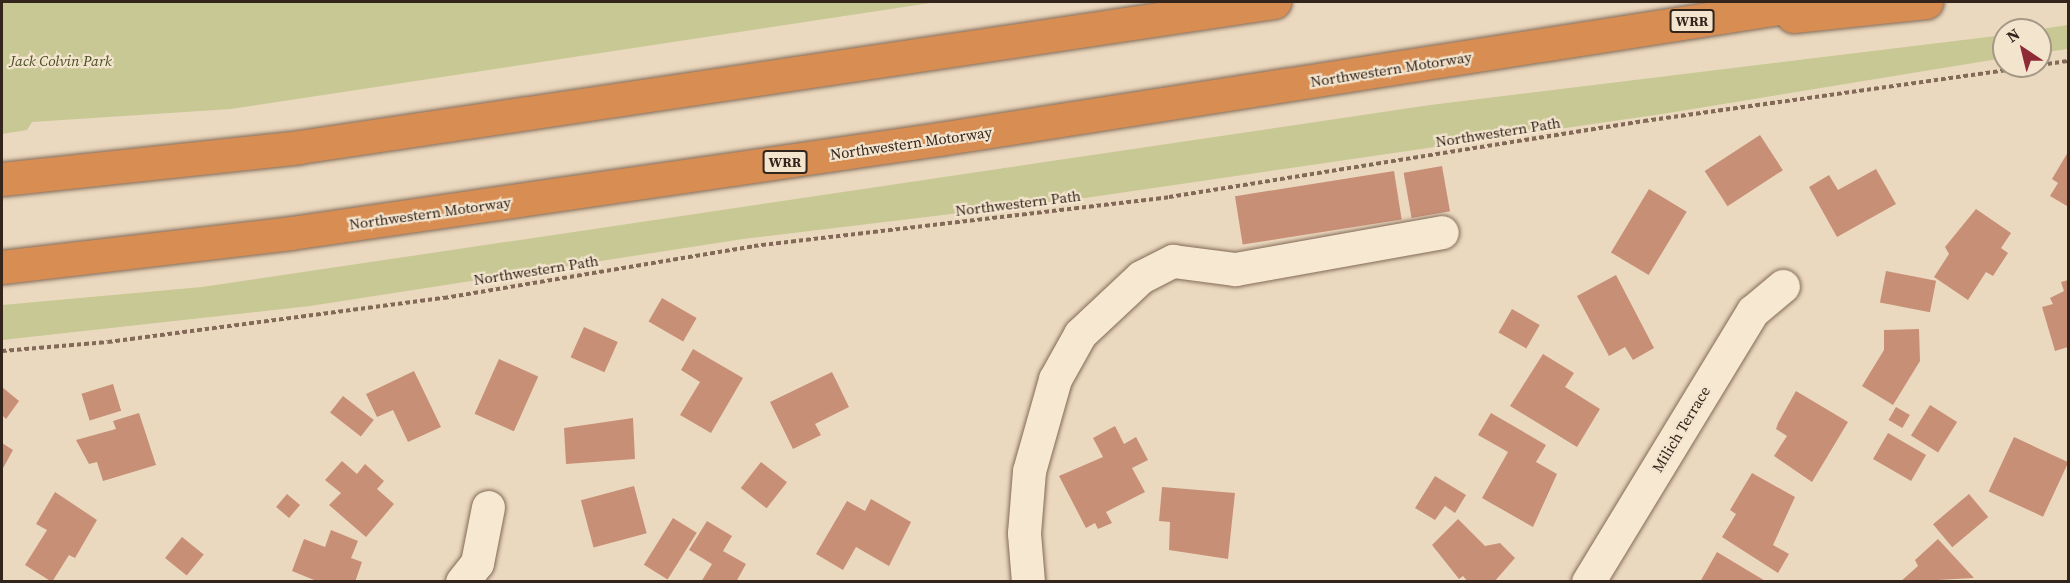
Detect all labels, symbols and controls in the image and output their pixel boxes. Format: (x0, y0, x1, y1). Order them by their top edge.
road number: WRR (1670, 10, 1714, 32)
north arrow (1992, 18, 2052, 78)
text: N (2002, 23, 2024, 47)
street label: Northwestern Motorway (1309, 47, 1473, 91)
park label: Jack Colvin Park (10, 52, 112, 70)
street label: Northwestern Path (1434, 113, 1562, 151)
street label: Northwestern Motorway (829, 123, 993, 163)
road number: WRR (762, 151, 808, 173)
street label: Northwestern Path (954, 186, 1082, 220)
street label: Northwestern Motorway (348, 193, 512, 233)
street label: Northwestern Path (472, 251, 600, 289)
street label: Milich Terrace (1648, 383, 1714, 475)

